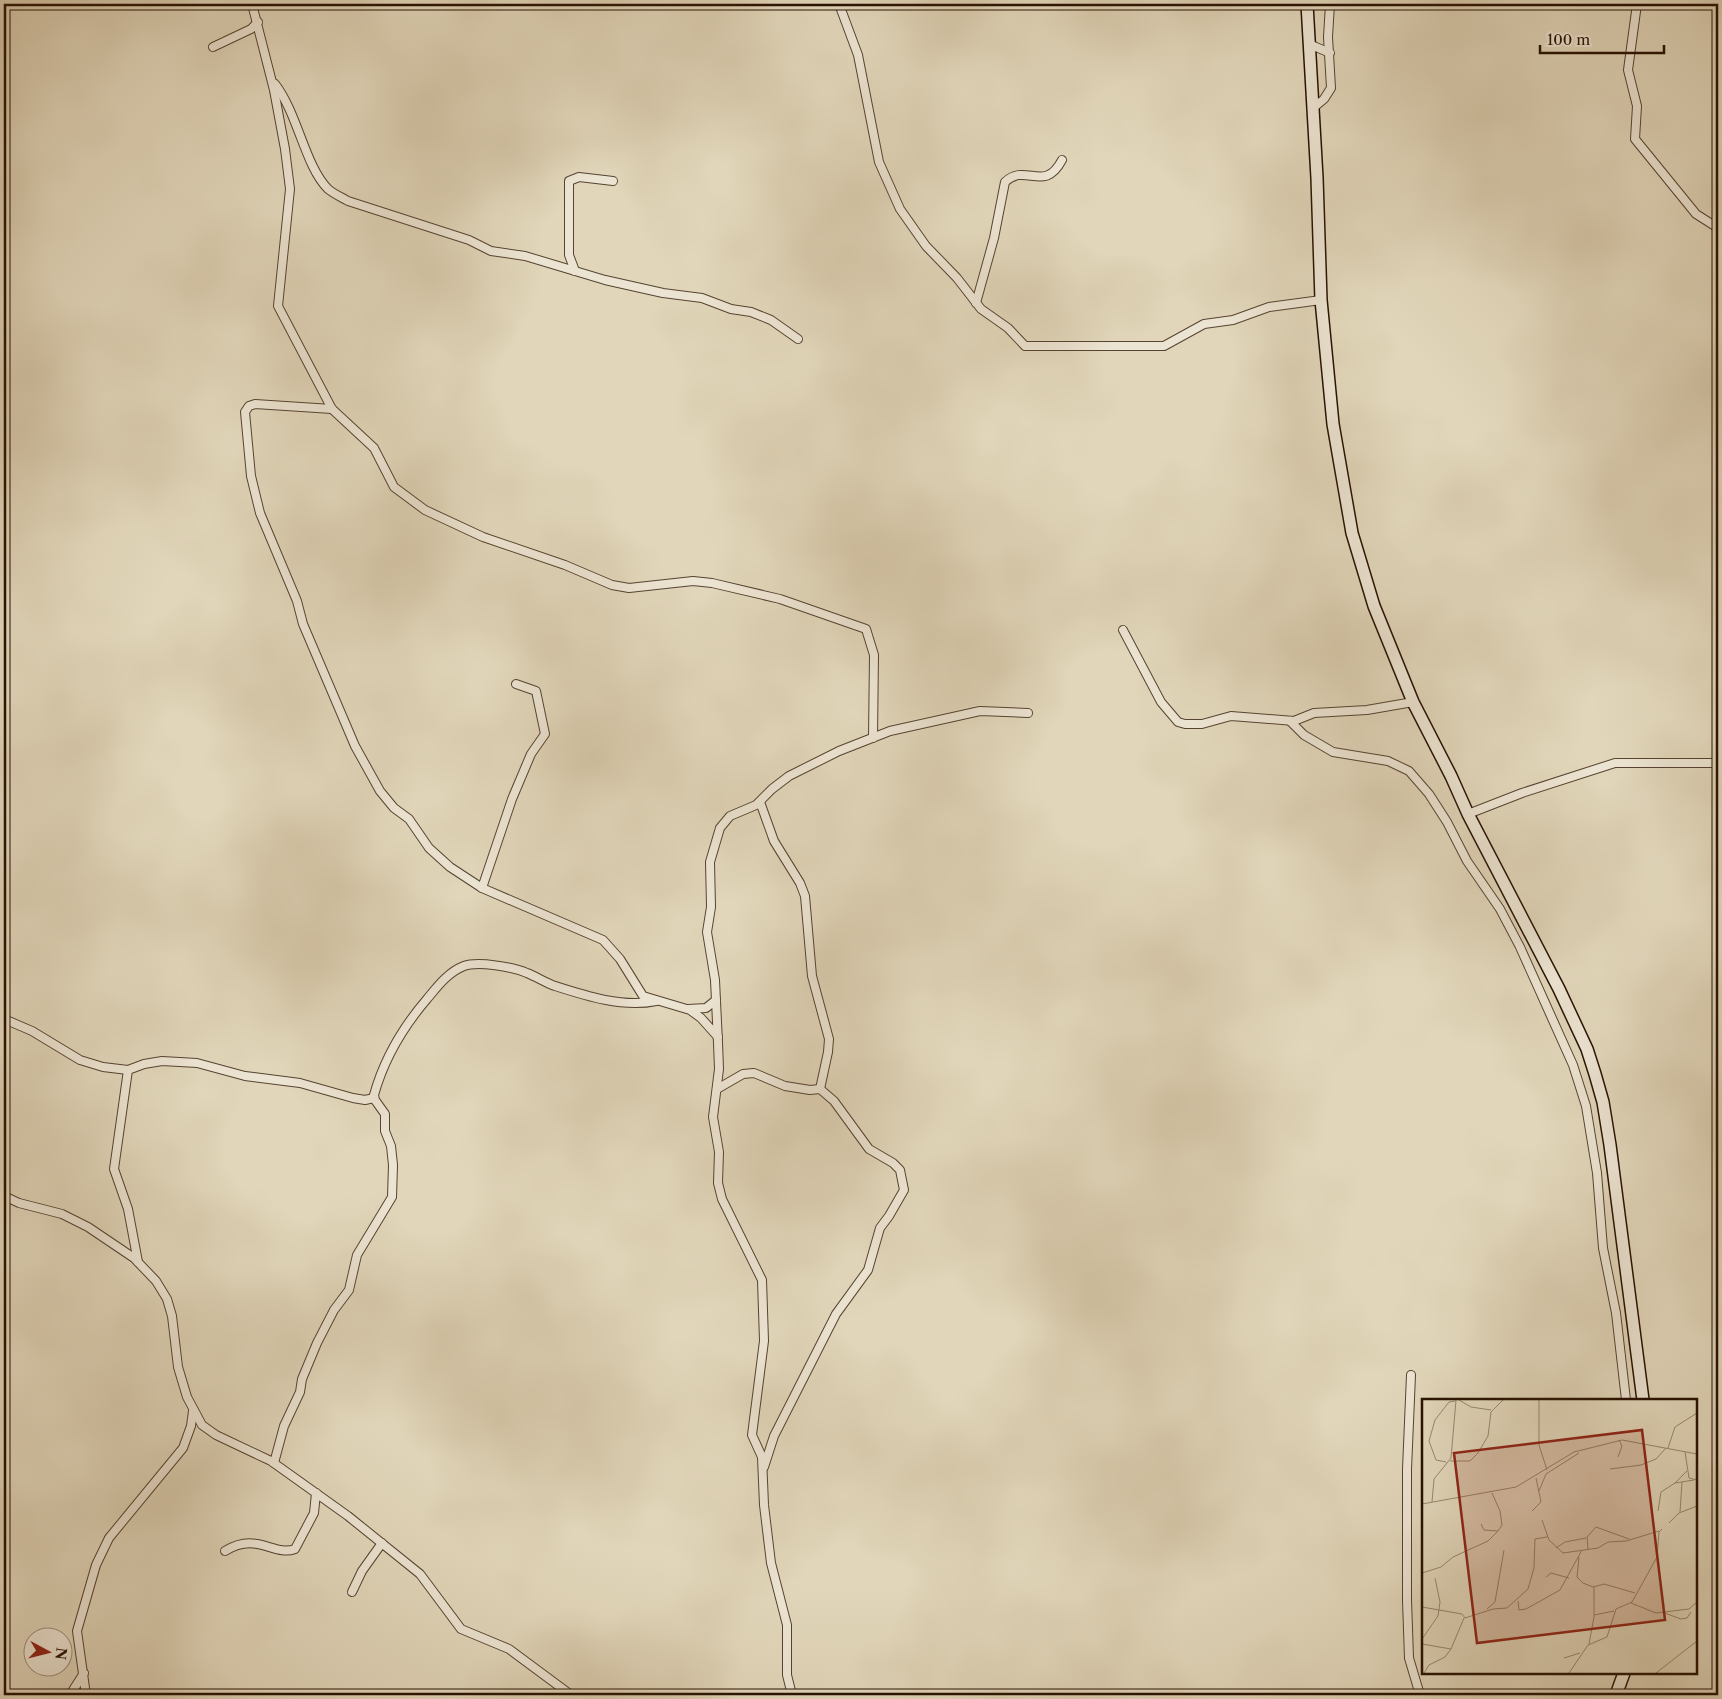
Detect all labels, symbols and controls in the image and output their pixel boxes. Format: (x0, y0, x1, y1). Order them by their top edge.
scale bar (1540, 22, 1663, 54)
text: 100 m (1547, 30, 1590, 49)
inset map (1422, 1399, 1697, 1674)
north arrow (22, 1626, 72, 1676)
text: N (51, 1646, 71, 1661)

